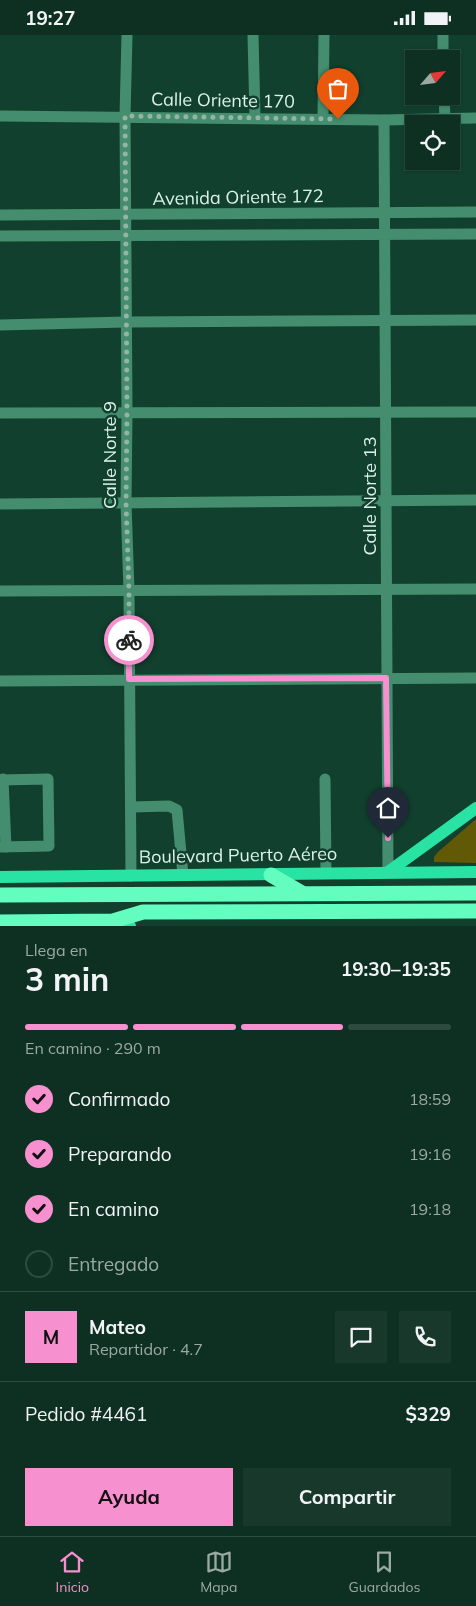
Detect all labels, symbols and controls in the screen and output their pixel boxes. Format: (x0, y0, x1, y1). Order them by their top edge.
text: 19:27 (25, 6, 75, 30)
north arrow (405, 50, 460, 105)
map controls (405, 50, 460, 170)
pin (317, 68, 359, 119)
icon: bag (324, 75, 352, 103)
street label: Calle Oriente 170 (151, 87, 295, 113)
button: locate (405, 115, 460, 170)
street label: Avenida Oriente 172 (152, 184, 324, 210)
street label: Calle Norte 9 (98, 401, 121, 509)
street label: Calle Norte 13 (358, 437, 381, 555)
courier (104, 615, 154, 665)
icon: bike (115, 626, 143, 654)
pin (367, 787, 409, 838)
icon: home (374, 794, 402, 822)
street label: Boulevard Puerto Aéreo (139, 842, 337, 868)
text: Llega en (25, 940, 88, 960)
text: 19:30–19:35 (341, 957, 451, 981)
text: 3 min (25, 959, 109, 999)
text: En camino · 290 m (25, 1038, 161, 1058)
icon: check (25, 1085, 53, 1113)
text: Confirmado (68, 1087, 170, 1111)
text: 18:59 (409, 1089, 451, 1109)
icon: check (25, 1140, 53, 1168)
text: Preparando (68, 1142, 172, 1166)
text: 19:16 (409, 1144, 451, 1164)
icon: check (25, 1195, 53, 1223)
text: En camino (68, 1197, 159, 1221)
text: 19:18 (409, 1199, 451, 1219)
text: Entregado (68, 1252, 159, 1276)
button: chat (335, 1311, 387, 1363)
button: phone (399, 1311, 451, 1363)
text: Mateo (89, 1315, 146, 1339)
text: M (43, 1325, 59, 1349)
text: Repartidor · 4.7 (89, 1339, 203, 1359)
text: Pedido #4461 (25, 1402, 147, 1426)
text: $329 (405, 1402, 451, 1426)
button: Ayuda (25, 1468, 233, 1526)
button: Compartir (243, 1468, 451, 1526)
tab: Inicio (56, 1548, 89, 1596)
tab: Mapa (200, 1548, 237, 1596)
tab: Guardados (349, 1548, 420, 1596)

